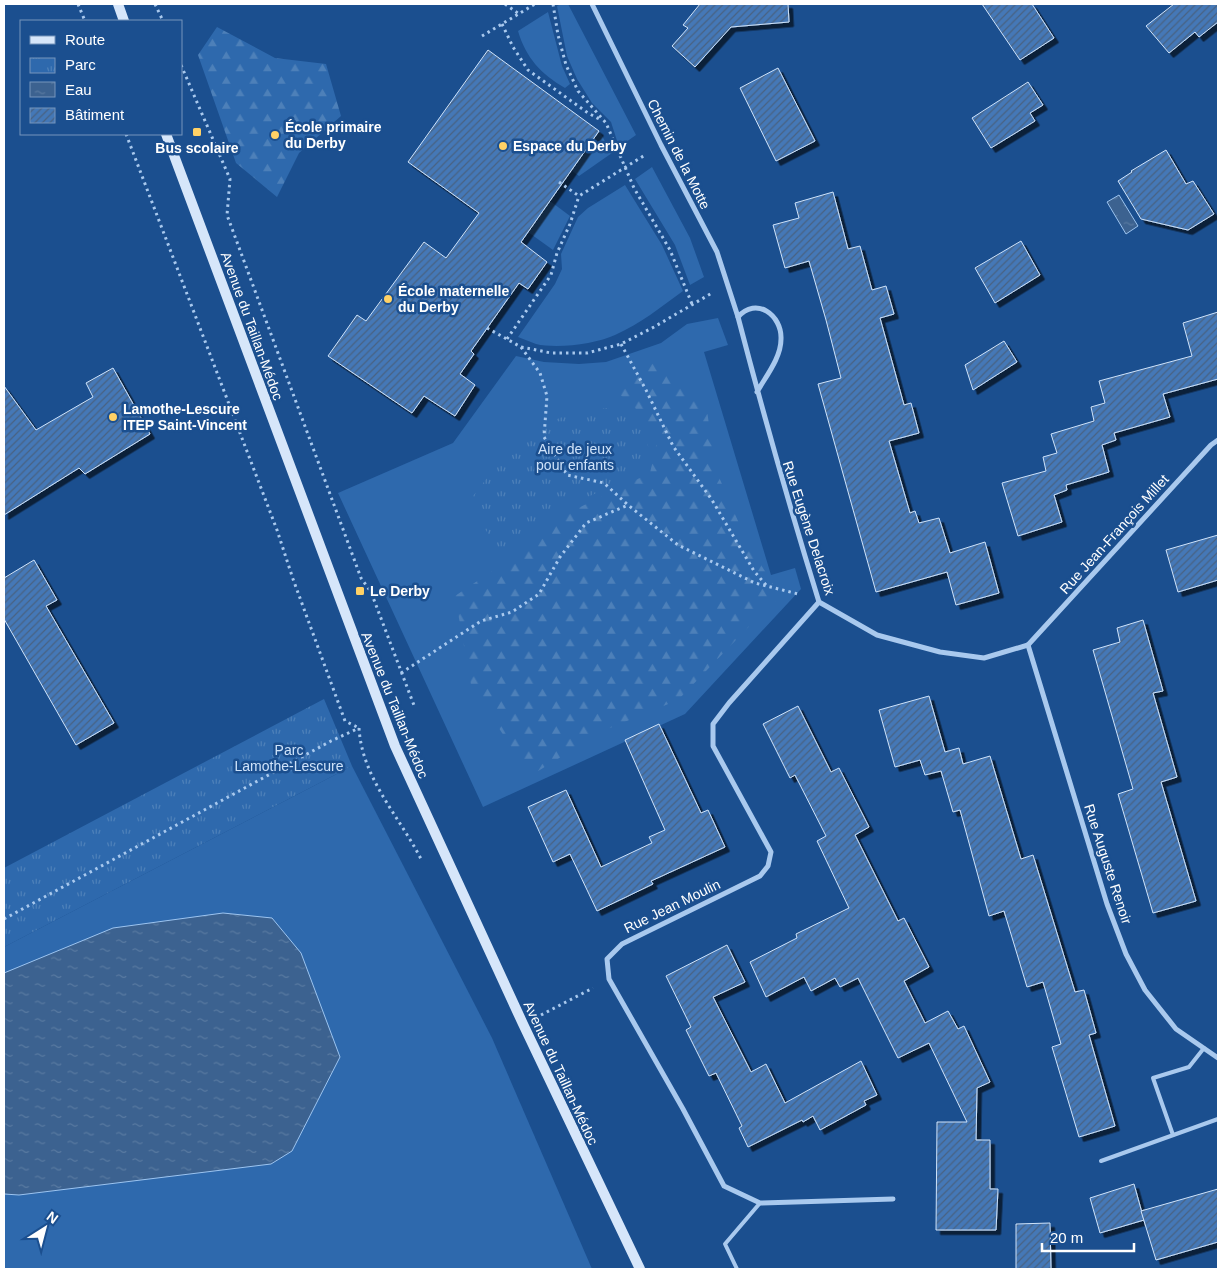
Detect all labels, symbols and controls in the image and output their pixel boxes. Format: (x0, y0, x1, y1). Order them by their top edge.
legend (20, 20, 182, 135)
text: Route (65, 31, 105, 48)
text: Parc (65, 56, 96, 73)
text: Eau (65, 81, 92, 98)
street label: Chemin de la Motte (644, 96, 714, 212)
text: Bâtiment (65, 106, 125, 123)
place label: École primaire du Derby (285, 119, 382, 151)
marker: Bus scolaire (191, 126, 203, 138)
marker: École primaire du Derby (269, 129, 281, 141)
place label: Espace du Derby (513, 138, 627, 154)
place label: Bus scolaire (155, 140, 239, 156)
marker: Espace du Derby (497, 140, 509, 152)
street label: Avenue du Taillan-Médoc (218, 250, 286, 402)
place label: École maternelle du Derby (398, 283, 509, 315)
marker: École maternelle du Derby (382, 293, 394, 305)
place label: Lamothe-Lescure ITEP Saint-Vincent (123, 401, 247, 433)
marker: Lamothe-Lescure ITEP Saint-Vincent (107, 411, 119, 423)
park label: Aire de jeux pour enfants (536, 441, 614, 473)
street label: Rue Eugène Delacroix (780, 459, 838, 597)
street label: Rue Jean-François Millet (1056, 471, 1172, 597)
place label: Le Derby (370, 583, 430, 599)
marker: Le Derby (354, 585, 366, 597)
street label: Avenue du Taillan-Médoc (358, 629, 432, 781)
park label: Parc Lamothe-Lescure (235, 742, 344, 774)
street label: Rue Auguste Renoir (1081, 802, 1135, 926)
street label: Rue Jean Moulin (621, 876, 723, 936)
street label: Avenue du Taillan-Médoc (521, 999, 601, 1147)
north arrow (20, 1203, 70, 1253)
text: N (44, 1208, 61, 1227)
scale bar (1042, 1220, 1134, 1252)
text: 20 m (1050, 1229, 1083, 1246)

